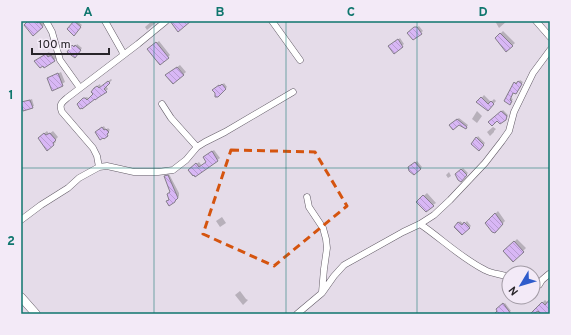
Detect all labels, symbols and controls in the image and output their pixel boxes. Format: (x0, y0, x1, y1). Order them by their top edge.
text: A (83, 5, 93, 21)
text: B (216, 5, 225, 21)
text: C (347, 5, 355, 21)
text: D (478, 5, 488, 21)
scale bar (32, 30, 109, 56)
text: 100 m (38, 37, 71, 53)
text: 1 (8, 88, 14, 104)
text: 2 (7, 234, 15, 250)
north arrow (501, 265, 541, 305)
text: N (506, 283, 522, 298)

